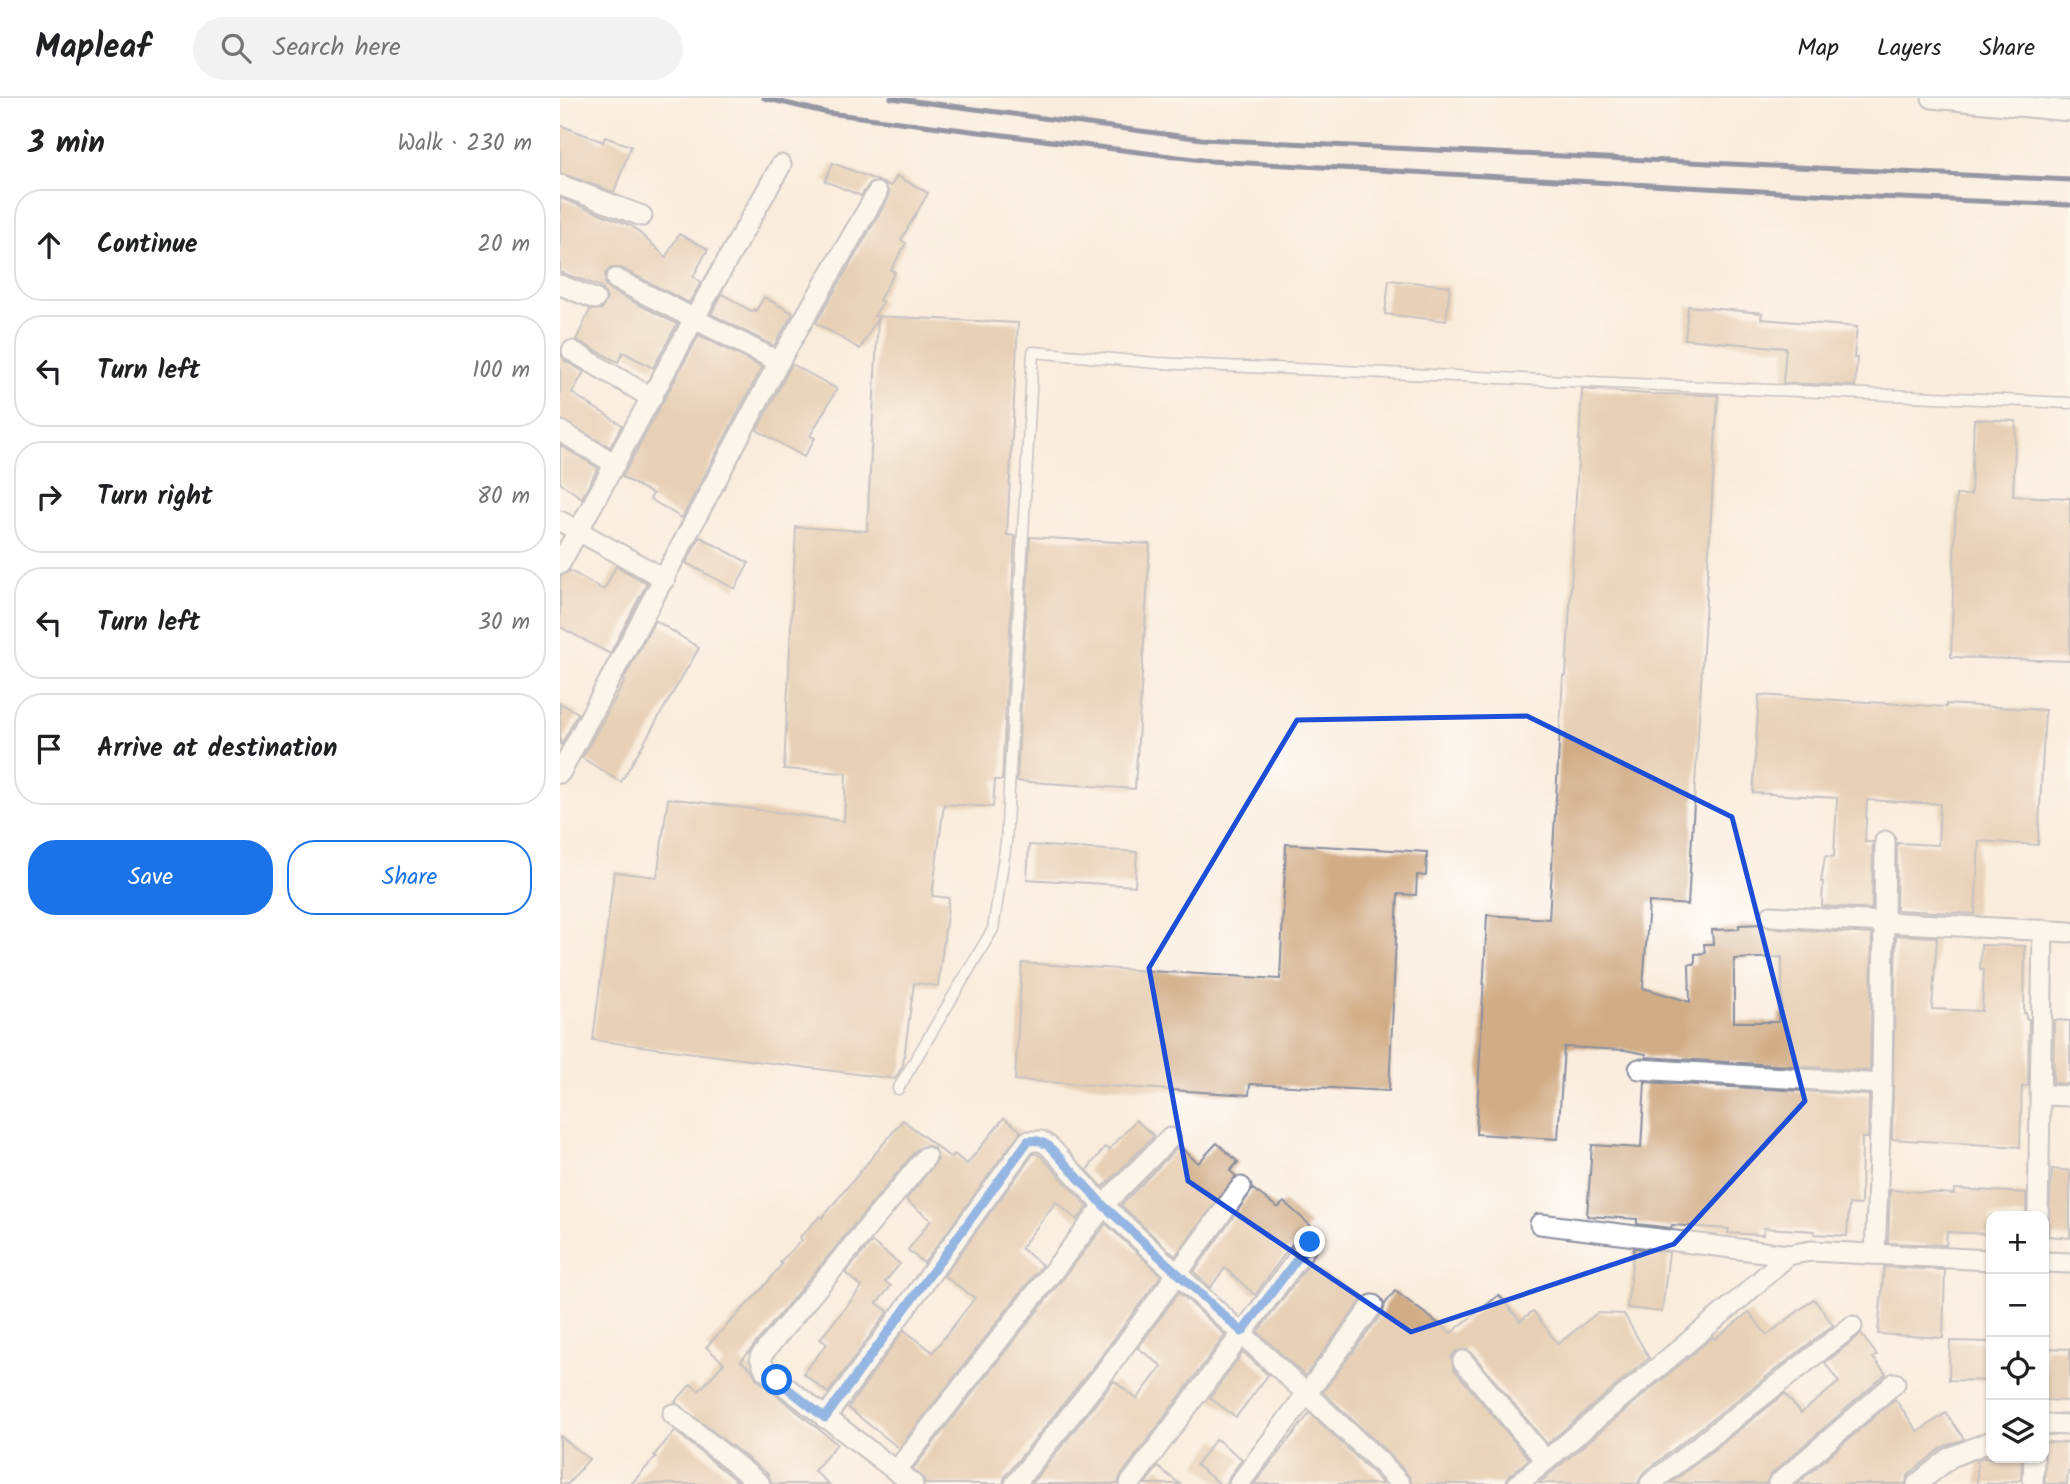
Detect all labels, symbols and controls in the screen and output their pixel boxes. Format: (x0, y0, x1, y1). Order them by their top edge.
search box (193, 17, 683, 80)
text: Mapleaf (35, 22, 151, 75)
text: Search here (273, 27, 401, 69)
icon: search (217, 29, 255, 67)
text: Map (1797, 29, 1839, 68)
text: Layers (1877, 29, 1941, 68)
text: Share (1979, 29, 2035, 68)
text: 3 min (28, 120, 105, 168)
text: Walk · 230 m (397, 126, 532, 162)
text: Continue (97, 224, 198, 266)
icon: ahead (30, 226, 68, 264)
text: 20 m (478, 227, 530, 263)
text: Turn left (97, 350, 200, 392)
icon: left (30, 352, 68, 390)
text: 100 m (472, 353, 530, 389)
text: Turn right (97, 476, 213, 518)
icon: right (30, 478, 68, 516)
text: 80 m (477, 479, 530, 515)
text: Turn left (97, 602, 200, 644)
icon: left (30, 604, 68, 642)
text: 30 m (478, 605, 530, 641)
text: Arrive at destination (97, 728, 337, 770)
icon: arrive (30, 730, 68, 768)
button: Save (28, 840, 273, 915)
button: Share (287, 840, 532, 915)
map controls (1986, 1211, 2049, 1463)
button: + (1986, 1211, 2049, 1274)
route end (1294, 1226, 1325, 1257)
button: − (1986, 1274, 2049, 1337)
button: locate (1986, 1337, 2049, 1400)
route start (761, 1364, 792, 1395)
button: layers (1986, 1400, 2049, 1463)

